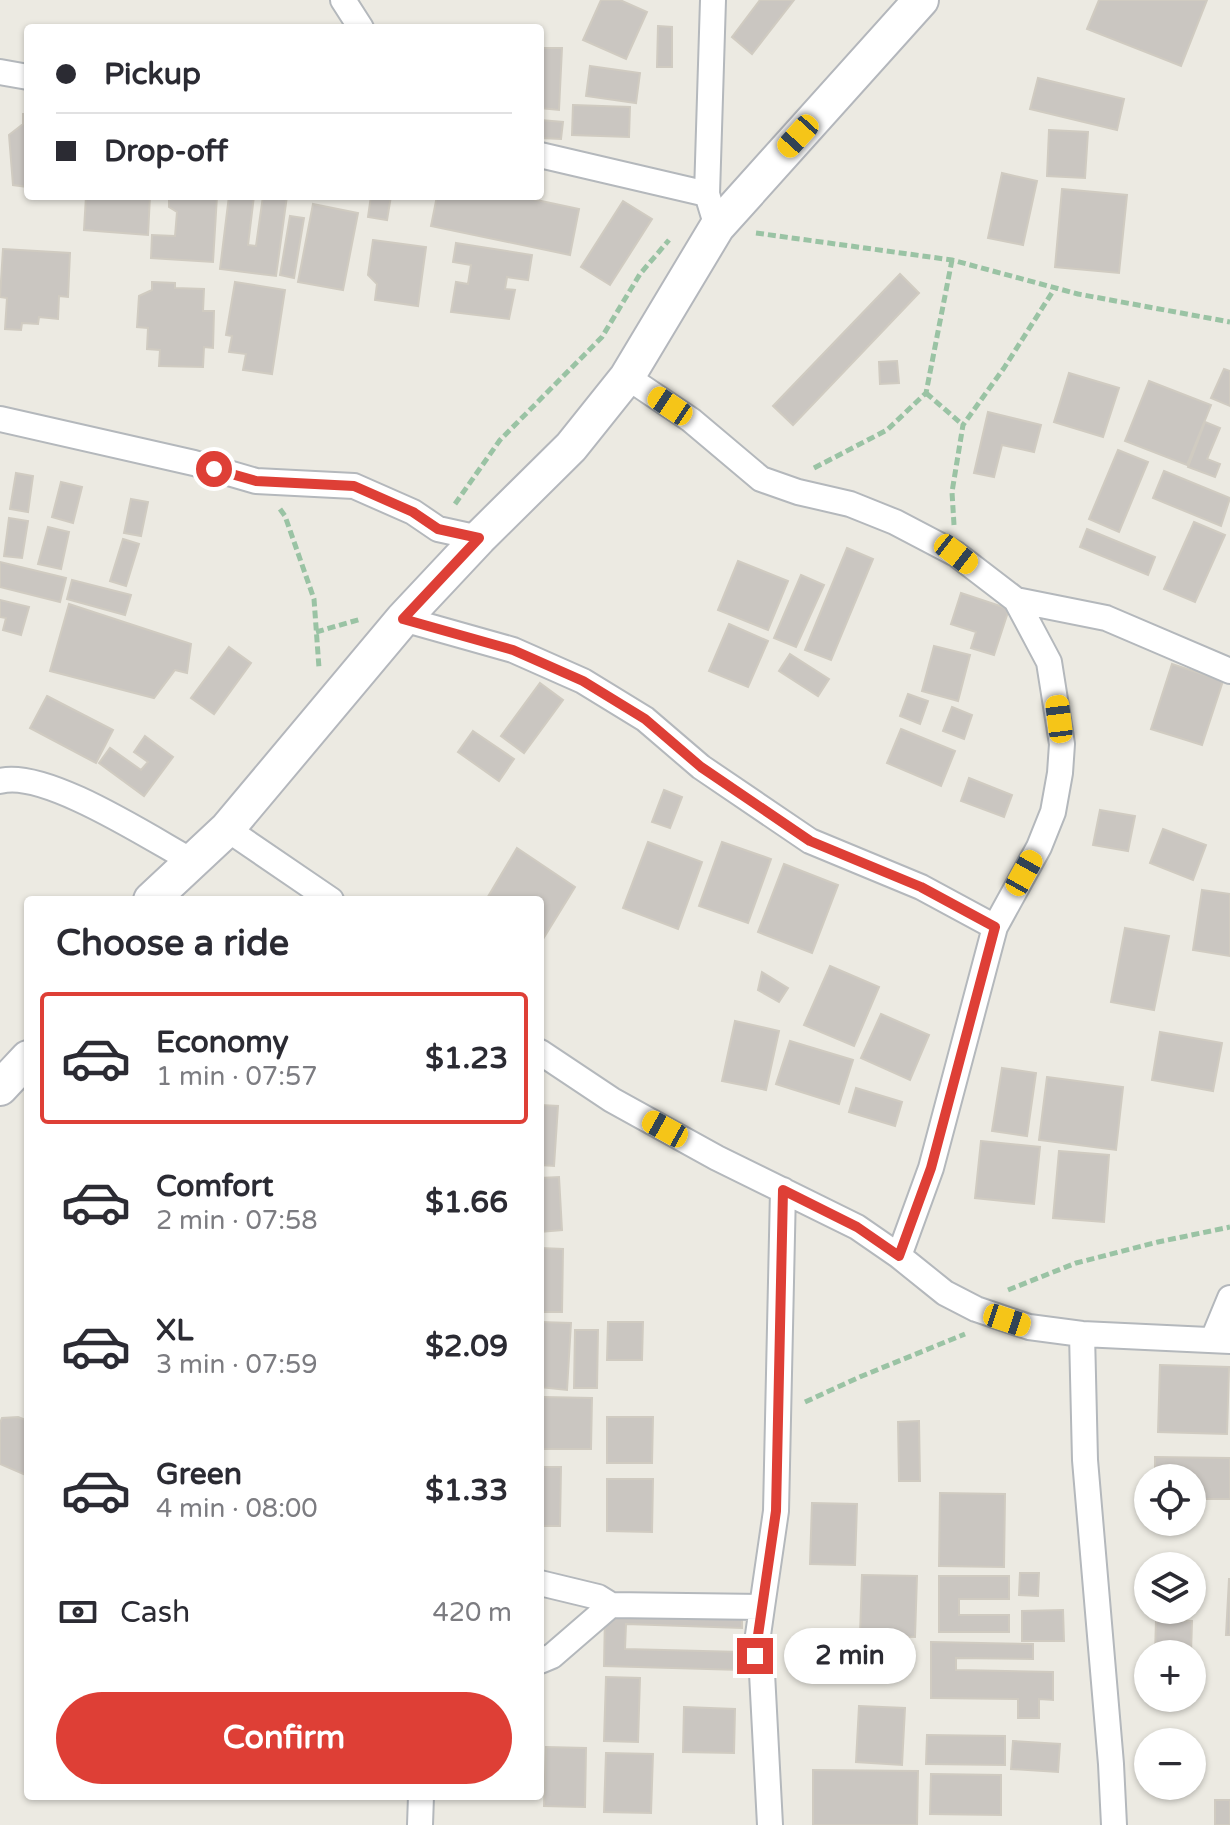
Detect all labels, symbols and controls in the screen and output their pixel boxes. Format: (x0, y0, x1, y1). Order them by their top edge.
text: Pickup (104, 56, 201, 93)
car (773, 110, 823, 162)
text: Drop-off (104, 133, 228, 170)
car (643, 383, 697, 429)
route start (196, 451, 232, 487)
car (930, 530, 982, 578)
car (1044, 694, 1074, 744)
car (1002, 846, 1046, 900)
text: Choose a ride (56, 922, 289, 965)
icon: car (60, 1022, 132, 1094)
text: Economy (156, 1024, 289, 1061)
text: $1.23 (425, 1040, 508, 1077)
text: 1 min · 07:57 (156, 1061, 318, 1092)
car (638, 1107, 692, 1151)
icon: car (60, 1166, 132, 1238)
text: Comfort (156, 1168, 274, 1205)
text: $1.66 (425, 1184, 508, 1221)
text: 2 min · 07:58 (156, 1205, 318, 1236)
car (980, 1301, 1034, 1339)
icon: car (60, 1310, 132, 1382)
text: XL (156, 1312, 193, 1349)
text: $2.09 (425, 1328, 508, 1365)
text: 3 min · 07:59 (156, 1349, 318, 1380)
icon: car (60, 1454, 132, 1526)
text: Green (156, 1456, 242, 1493)
map controls (1134, 1464, 1206, 1800)
button: locate (1134, 1464, 1206, 1536)
text: $1.33 (425, 1472, 508, 1509)
text: 4 min · 08:00 (156, 1493, 318, 1524)
button: layers (1134, 1552, 1206, 1624)
icon: cash (56, 1590, 100, 1634)
text: Cash (120, 1594, 190, 1631)
text: 420 m (432, 1597, 512, 1628)
callout: 2 min (783, 1628, 915, 1684)
route end (737, 1638, 773, 1674)
text: 2 min (815, 1640, 885, 1671)
button: + (1134, 1640, 1206, 1712)
button: Confirm (56, 1692, 512, 1784)
button: − (1134, 1728, 1206, 1800)

